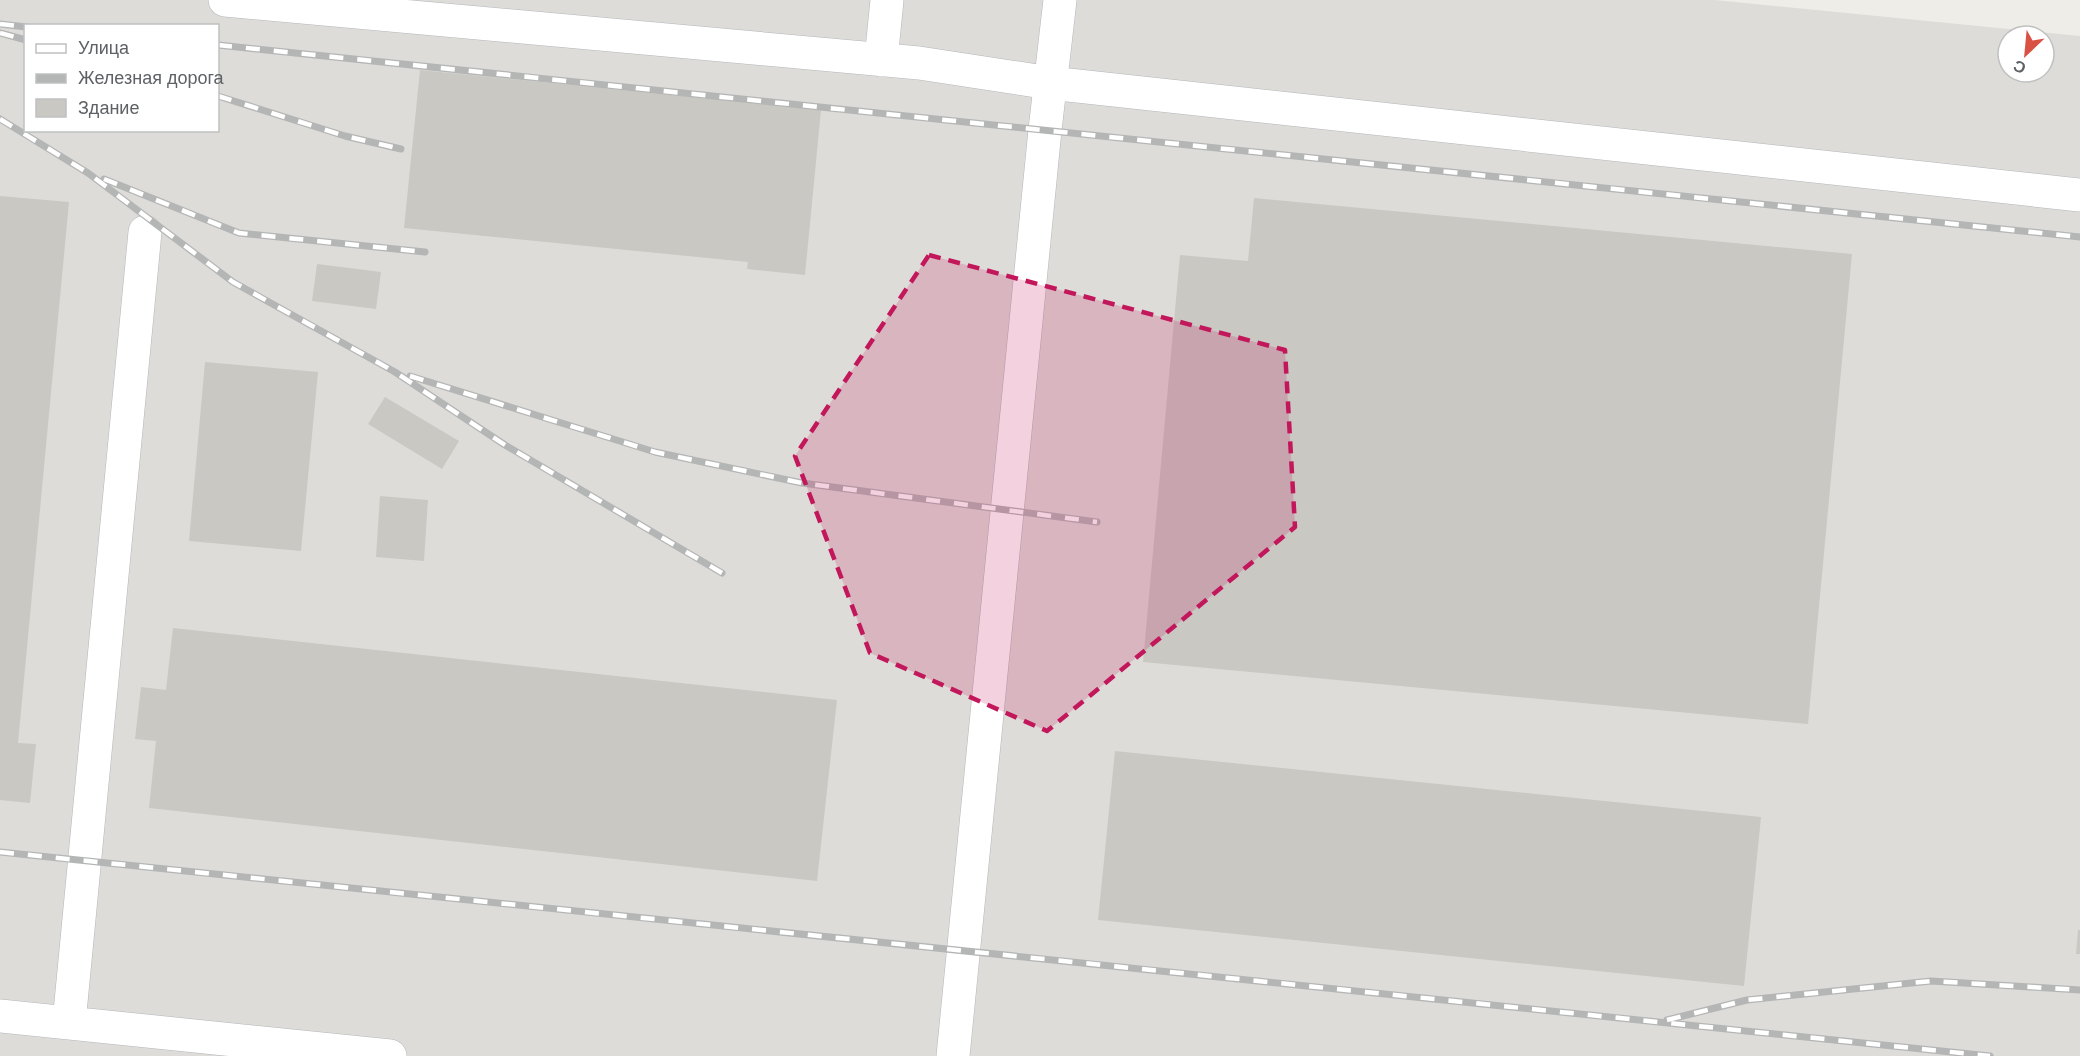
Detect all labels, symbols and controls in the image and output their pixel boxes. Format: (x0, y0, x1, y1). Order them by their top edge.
legend (24, 24, 219, 132)
north arrow (1996, 24, 2056, 84)
text: Улица (78, 38, 130, 58)
text: С (2010, 57, 2029, 77)
text: Железная дорога (78, 68, 225, 88)
text: Здание (78, 98, 139, 118)

